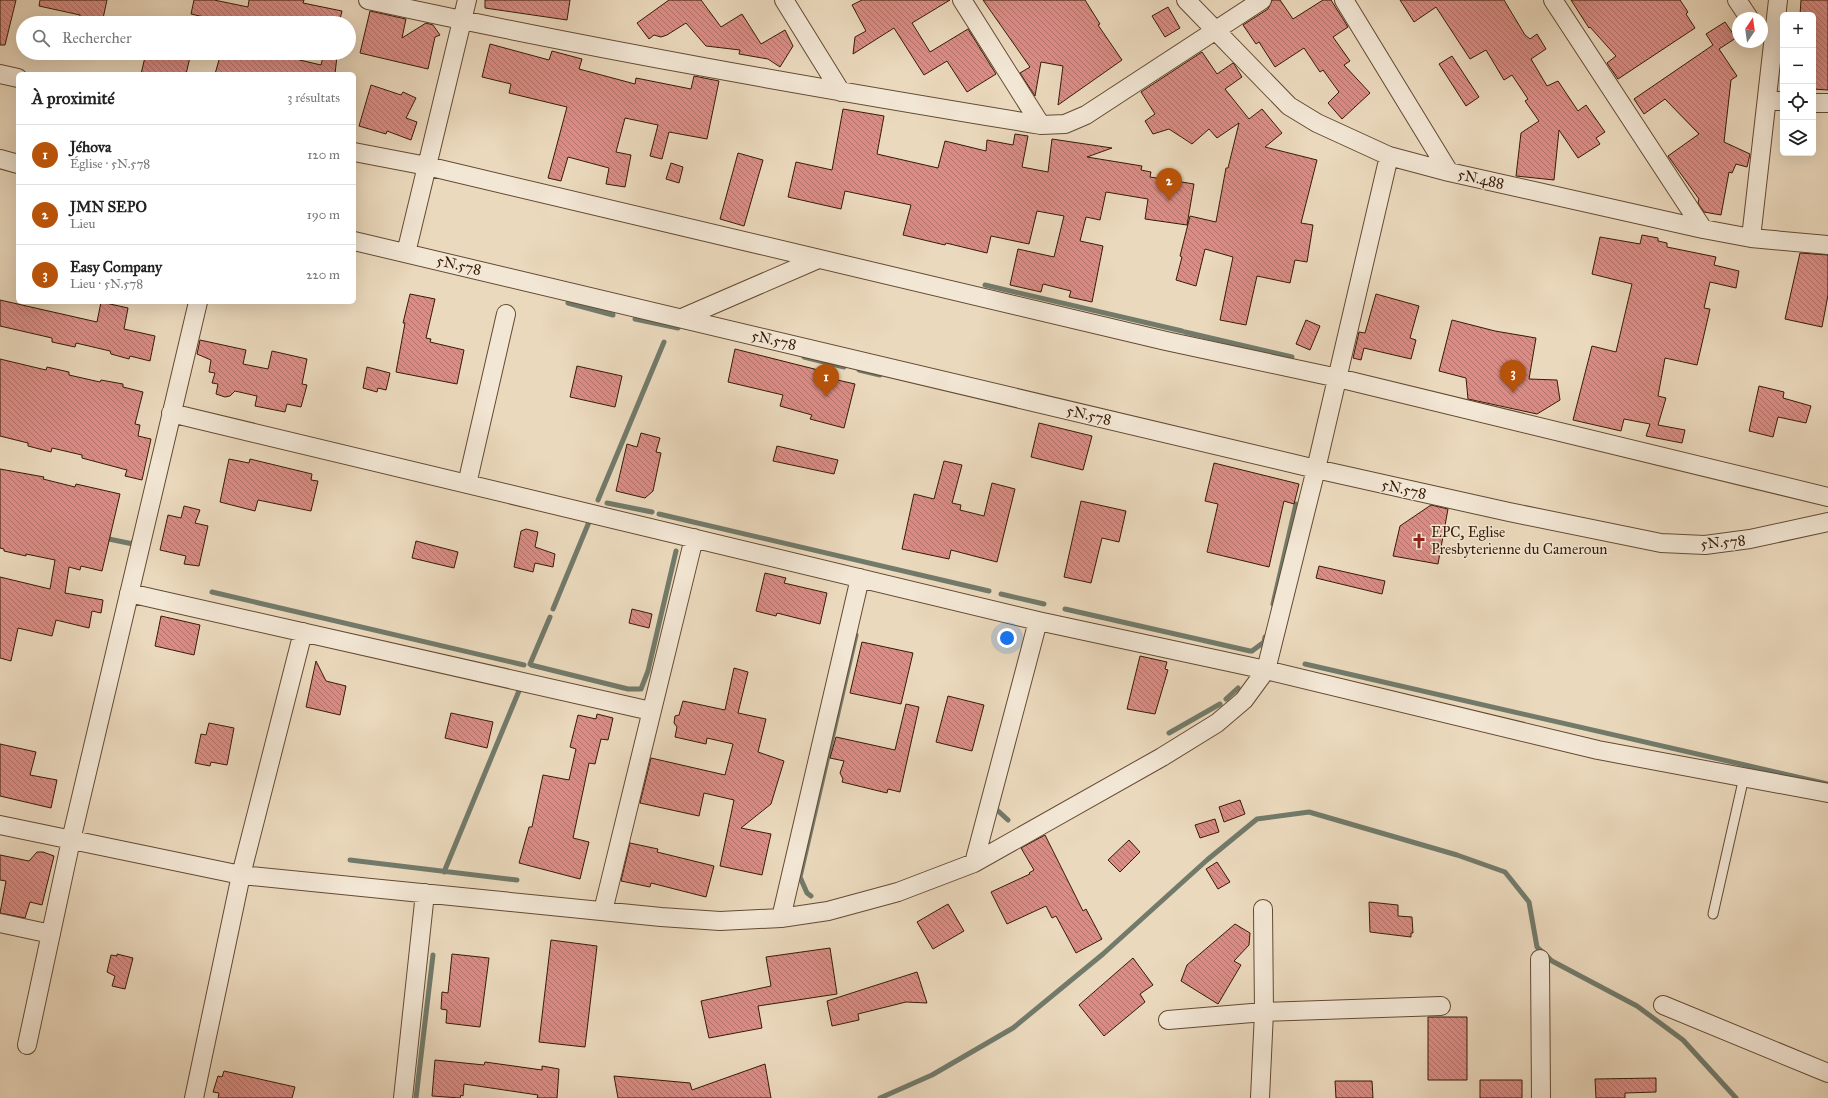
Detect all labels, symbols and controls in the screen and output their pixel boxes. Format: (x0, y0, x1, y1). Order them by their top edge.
north arrow (1732, 12, 1768, 48)
map controls (1780, 12, 1816, 156)
button: + (1780, 12, 1816, 48)
search box (16, 16, 356, 60)
icon: search (30, 27, 52, 49)
text: Rechercher (62, 29, 132, 47)
button: − (1780, 48, 1816, 84)
button: locate (1780, 84, 1816, 120)
text: À proximité (32, 88, 115, 109)
text: 3 résultats (287, 90, 340, 106)
button: layers (1780, 120, 1816, 156)
text: Jéhova (70, 138, 111, 156)
text: 1 (42, 147, 48, 163)
text: 120 m (307, 147, 340, 163)
text: Église · 5N.578 (70, 156, 150, 172)
street label: 5N.488 (1456, 165, 1506, 193)
pin: 2 (1156, 168, 1182, 201)
text: JMN SEPO (70, 198, 147, 216)
text: 2 (42, 207, 48, 223)
text: 190 m (307, 207, 340, 223)
text: Lieu (70, 216, 95, 232)
street label: 5N.578 (435, 251, 483, 279)
text: Easy Company (70, 258, 162, 276)
text: 3 (42, 267, 48, 283)
text: 220 m (306, 267, 340, 283)
text: Lieu · 5N.578 (70, 276, 143, 292)
street label: 5N.578 (750, 326, 798, 354)
pin: 3 (1500, 360, 1526, 393)
pin: 1 (813, 364, 839, 397)
street label: 5N.578 (1065, 401, 1113, 429)
street label: 5N.578 (1380, 475, 1428, 503)
place label: EPC, Eglise Presbyterienne du Cameroun (1431, 523, 1607, 558)
street label: 5N.578 (1700, 531, 1746, 553)
church icon: EPC, Eglise Presbyterienne du Cameroun (1410, 532, 1428, 550)
your location (997, 628, 1017, 648)

